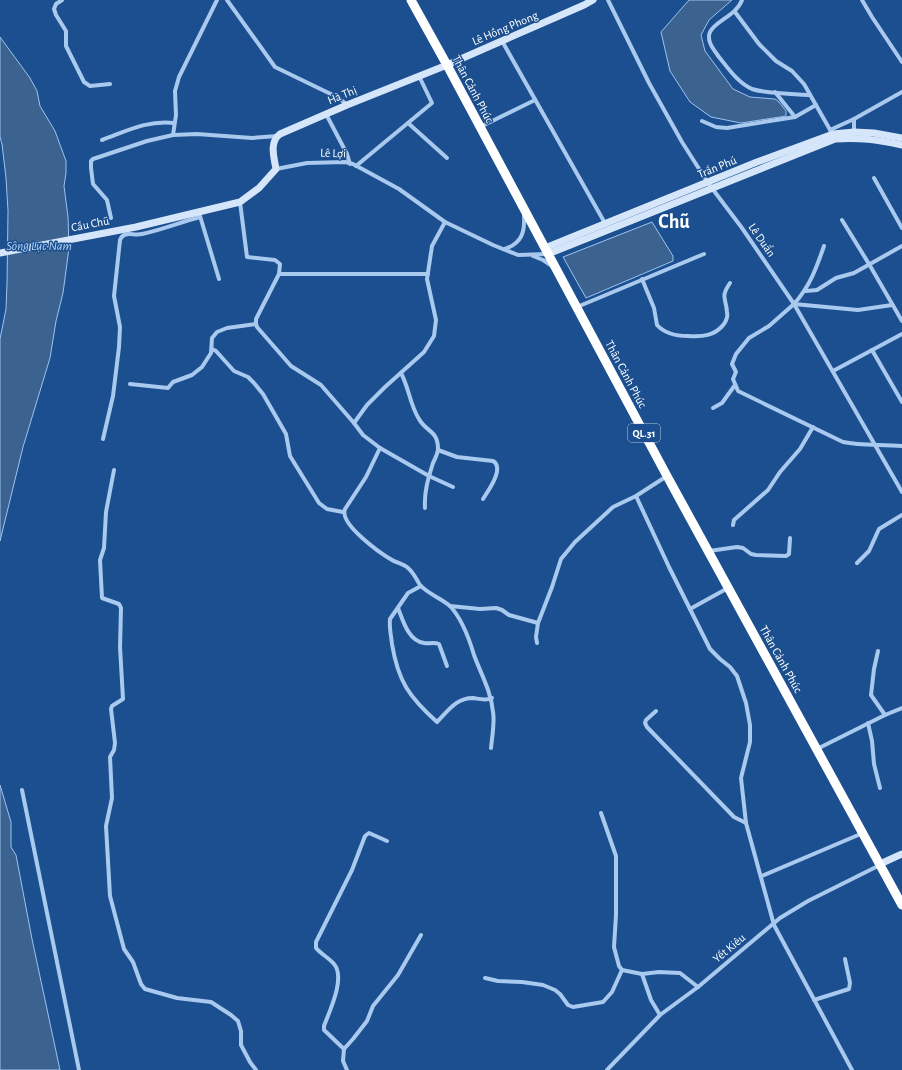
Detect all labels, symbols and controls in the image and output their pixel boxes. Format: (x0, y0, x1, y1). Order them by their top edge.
street label: Lê Hồng Phong (470, 9, 540, 47)
street label: Thân Cảnh Phúc (450, 53, 496, 125)
street label: Hà Thị (326, 84, 358, 106)
street label: Lê Lợi (320, 147, 346, 159)
street label: Trần Phú (696, 154, 738, 180)
district label: Chũ (658, 212, 690, 232)
street label: Cầu Chũ (70, 214, 110, 234)
street label: Lê Duẩn (746, 220, 779, 259)
water label: Sông Lục Nam (6, 240, 72, 253)
street label: Thân Cảnh Phúc (603, 338, 649, 410)
road number: QL.31 (628, 424, 660, 442)
street label: Thân Cảnh Phúc (758, 623, 805, 695)
street label: Yết Kiêu (711, 931, 747, 965)

